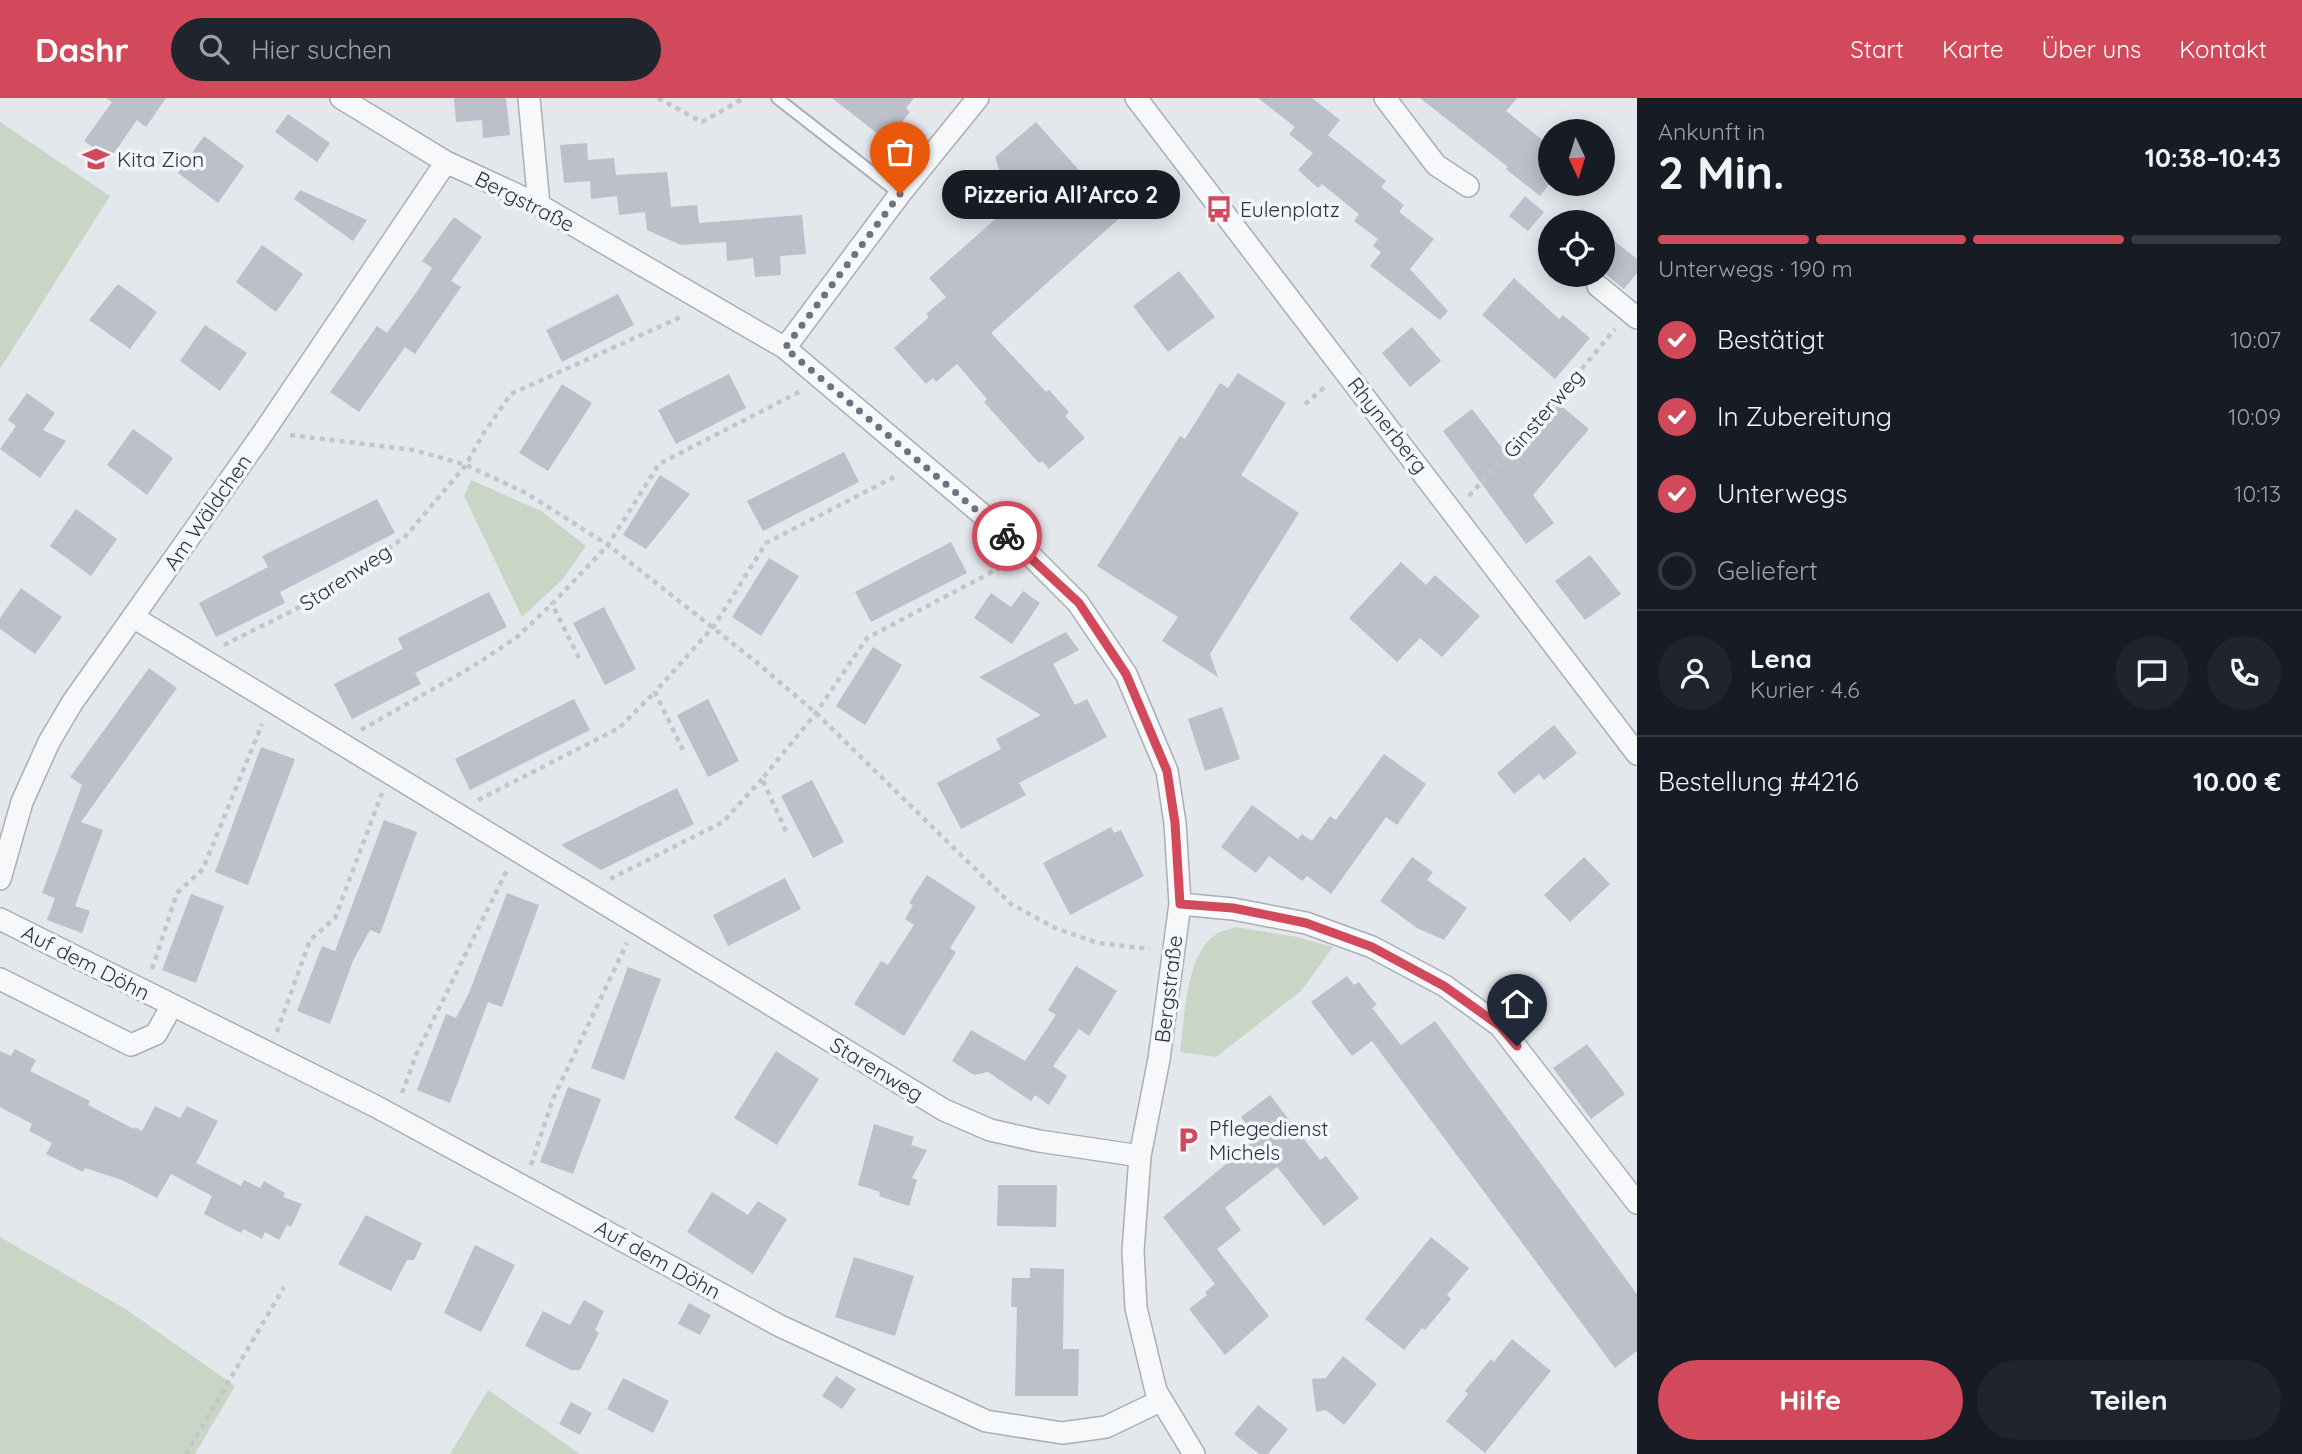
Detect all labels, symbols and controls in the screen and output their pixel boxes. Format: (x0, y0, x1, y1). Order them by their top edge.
search box (171, 18, 661, 81)
text: Dashr (35, 29, 129, 70)
icon: search (195, 30, 233, 68)
text: Hier suchen (251, 33, 392, 66)
text: Start (1850, 34, 1904, 64)
text: Karte (1942, 34, 2003, 64)
text: Über uns (2041, 34, 2141, 64)
text: Kontakt (2179, 34, 2267, 64)
text: Ankunft in (1658, 117, 1765, 146)
north arrow (1538, 119, 1615, 196)
map controls (1538, 119, 1615, 287)
pin (870, 122, 930, 194)
icon: bag (881, 133, 919, 171)
text: 10:38–10:43 (2145, 141, 2281, 174)
text: 2 Min. (1658, 143, 1784, 201)
school or university icon: Kita Zion (81, 144, 111, 174)
place label: Kita Zion (117, 146, 204, 172)
street label: Bergstraße (471, 165, 579, 237)
callout: Pizzeria All’Arco 2 (942, 170, 1180, 218)
text: Pizzeria All’Arco 2 (964, 180, 1158, 209)
bus stop icon: Eulenplatz (1204, 194, 1234, 224)
place label: Eulenplatz (1240, 196, 1340, 222)
button: locate (1538, 210, 1615, 287)
text: Unterwegs · 190 m (1658, 254, 1853, 283)
icon: check (1658, 321, 1696, 359)
text: Bestätigt (1717, 323, 1825, 356)
text: 10:07 (2230, 325, 2281, 354)
street label: Ginsterweg (1497, 363, 1589, 463)
street label: Rhynerberg (1342, 372, 1434, 478)
icon: check (1658, 398, 1696, 436)
text: In Zubereitung (1717, 400, 1892, 433)
text: 10:09 (2228, 402, 2281, 431)
street label: Am Wäldchen (158, 449, 256, 575)
icon: check (1658, 475, 1696, 513)
text: Unterwegs (1717, 477, 1848, 510)
text: 10:13 (2234, 479, 2281, 508)
courier (972, 501, 1042, 571)
icon: bike (988, 517, 1026, 555)
street label: Starenweg (294, 538, 396, 616)
text: Geliefert (1717, 554, 1818, 587)
button: person (1658, 636, 1732, 710)
button: chat (2115, 636, 2189, 710)
button: phone (2207, 636, 2281, 710)
text: Lena (1750, 642, 1812, 675)
text: Kurier · 4.6 (1750, 675, 1860, 704)
text: Bestellung #4216 (1658, 765, 1859, 798)
text: 10.00 € (2193, 765, 2281, 798)
street label: Auf dem Döhn (18, 919, 154, 1005)
street label: Bergstraße (1148, 934, 1188, 1044)
pin (1487, 974, 1547, 1046)
icon: home (1498, 985, 1536, 1023)
street label: Starenweg (826, 1031, 928, 1107)
place label: Pflegedienst Michels (1209, 1115, 1328, 1165)
parking icon: Pflegedienst Michels (1173, 1125, 1203, 1155)
street label: Auf dem Döhn (590, 1214, 726, 1304)
button: Hilfe (1658, 1360, 1963, 1440)
button: Teilen (1977, 1360, 2281, 1440)

